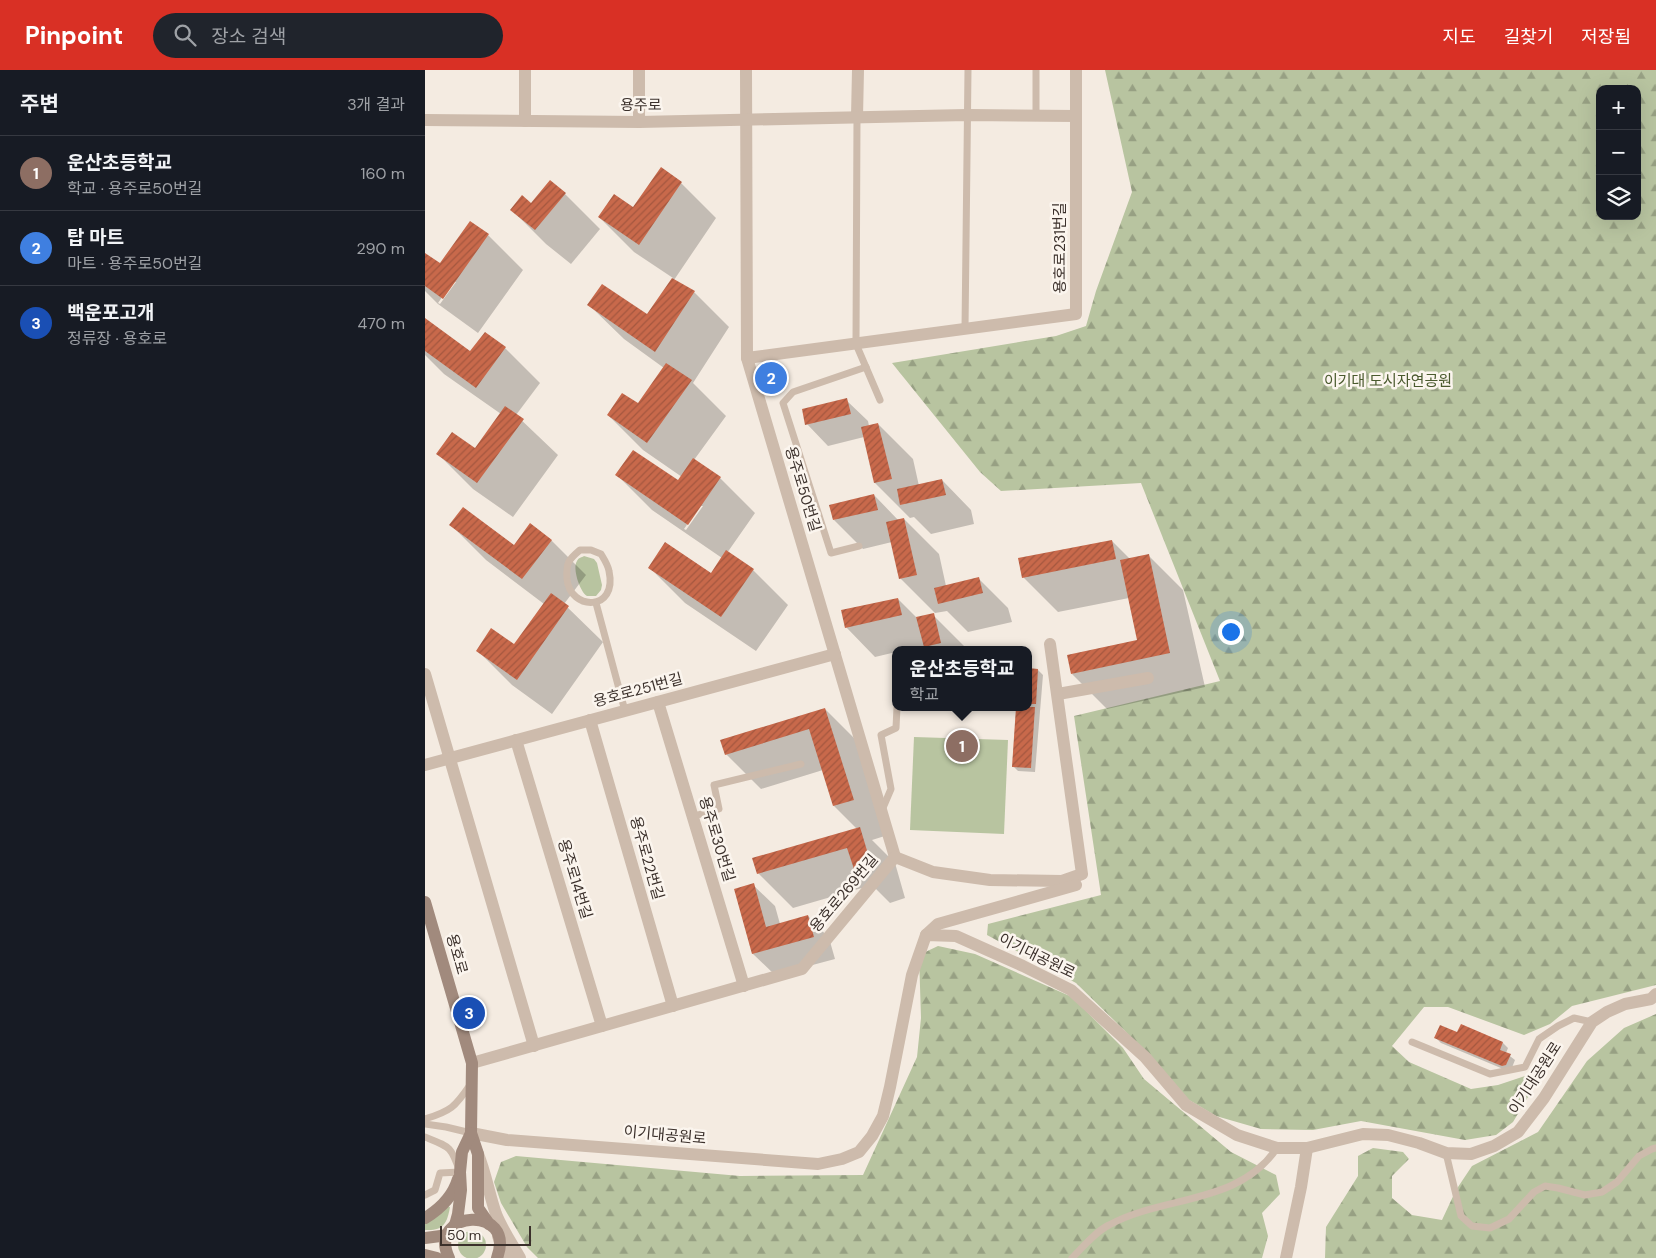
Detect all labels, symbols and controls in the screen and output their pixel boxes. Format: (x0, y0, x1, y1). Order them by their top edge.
search box (153, 13, 503, 58)
text: Pinpoint (25, 20, 123, 51)
icon: search (171, 21, 199, 49)
text: 장소 검색 (211, 24, 286, 49)
text: 지도 (1443, 25, 1476, 49)
text: 길찾기 (1504, 25, 1553, 49)
text: 저장됨 (1581, 25, 1631, 49)
map controls (1596, 85, 1641, 220)
button: + (1596, 85, 1641, 130)
text: 주변 (20, 90, 59, 118)
text: 3개 결과 (347, 94, 405, 115)
street label: 용주로 (620, 95, 662, 115)
button: − (1596, 130, 1641, 175)
text: 운산초등학교 (67, 150, 172, 175)
text: 1 (33, 163, 39, 184)
text: 160 m (361, 163, 405, 184)
button: layers (1596, 175, 1641, 220)
text: 학교 · 용주로50번길 (67, 178, 202, 199)
street label: 용호로231번길 (1050, 203, 1070, 293)
text: 탑 마트 (67, 225, 124, 250)
text: 2 (31, 238, 41, 259)
text: 290 m (356, 238, 405, 259)
text: 마트 · 용주로50번길 (67, 253, 202, 274)
text: 백운포고개 (67, 300, 154, 325)
text: 3 (31, 313, 41, 334)
text: 470 m (358, 313, 405, 334)
text: 정류장 · 용호로 (67, 328, 167, 349)
pin: 2 (755, 359, 787, 397)
park label: 이기대 도시자연공원 (1324, 371, 1452, 391)
street label: 용주로50번길 (781, 444, 825, 534)
your location (1218, 619, 1244, 645)
popup (892, 646, 1032, 711)
text: 운산초등학교 (910, 656, 1014, 681)
street label: 용호로251번길 (591, 669, 685, 711)
text: 학교 (910, 684, 939, 705)
pin: 1 (946, 727, 978, 765)
street label: 용주로30번길 (695, 794, 739, 884)
street label: 용주로22번길 (625, 814, 669, 902)
street label: 용주로14번길 (553, 836, 597, 922)
street label: 용호로269번길 (805, 850, 883, 936)
street label: 이기대공원로 (995, 929, 1079, 983)
street label: 용호로 (442, 931, 472, 977)
pin: 3 (453, 994, 485, 1032)
street label: 이기대공원로 (1504, 1038, 1566, 1118)
street label: 이기대공원로 (623, 1121, 707, 1149)
scale bar (440, 1223, 531, 1246)
text: 50 m (447, 1226, 481, 1244)

